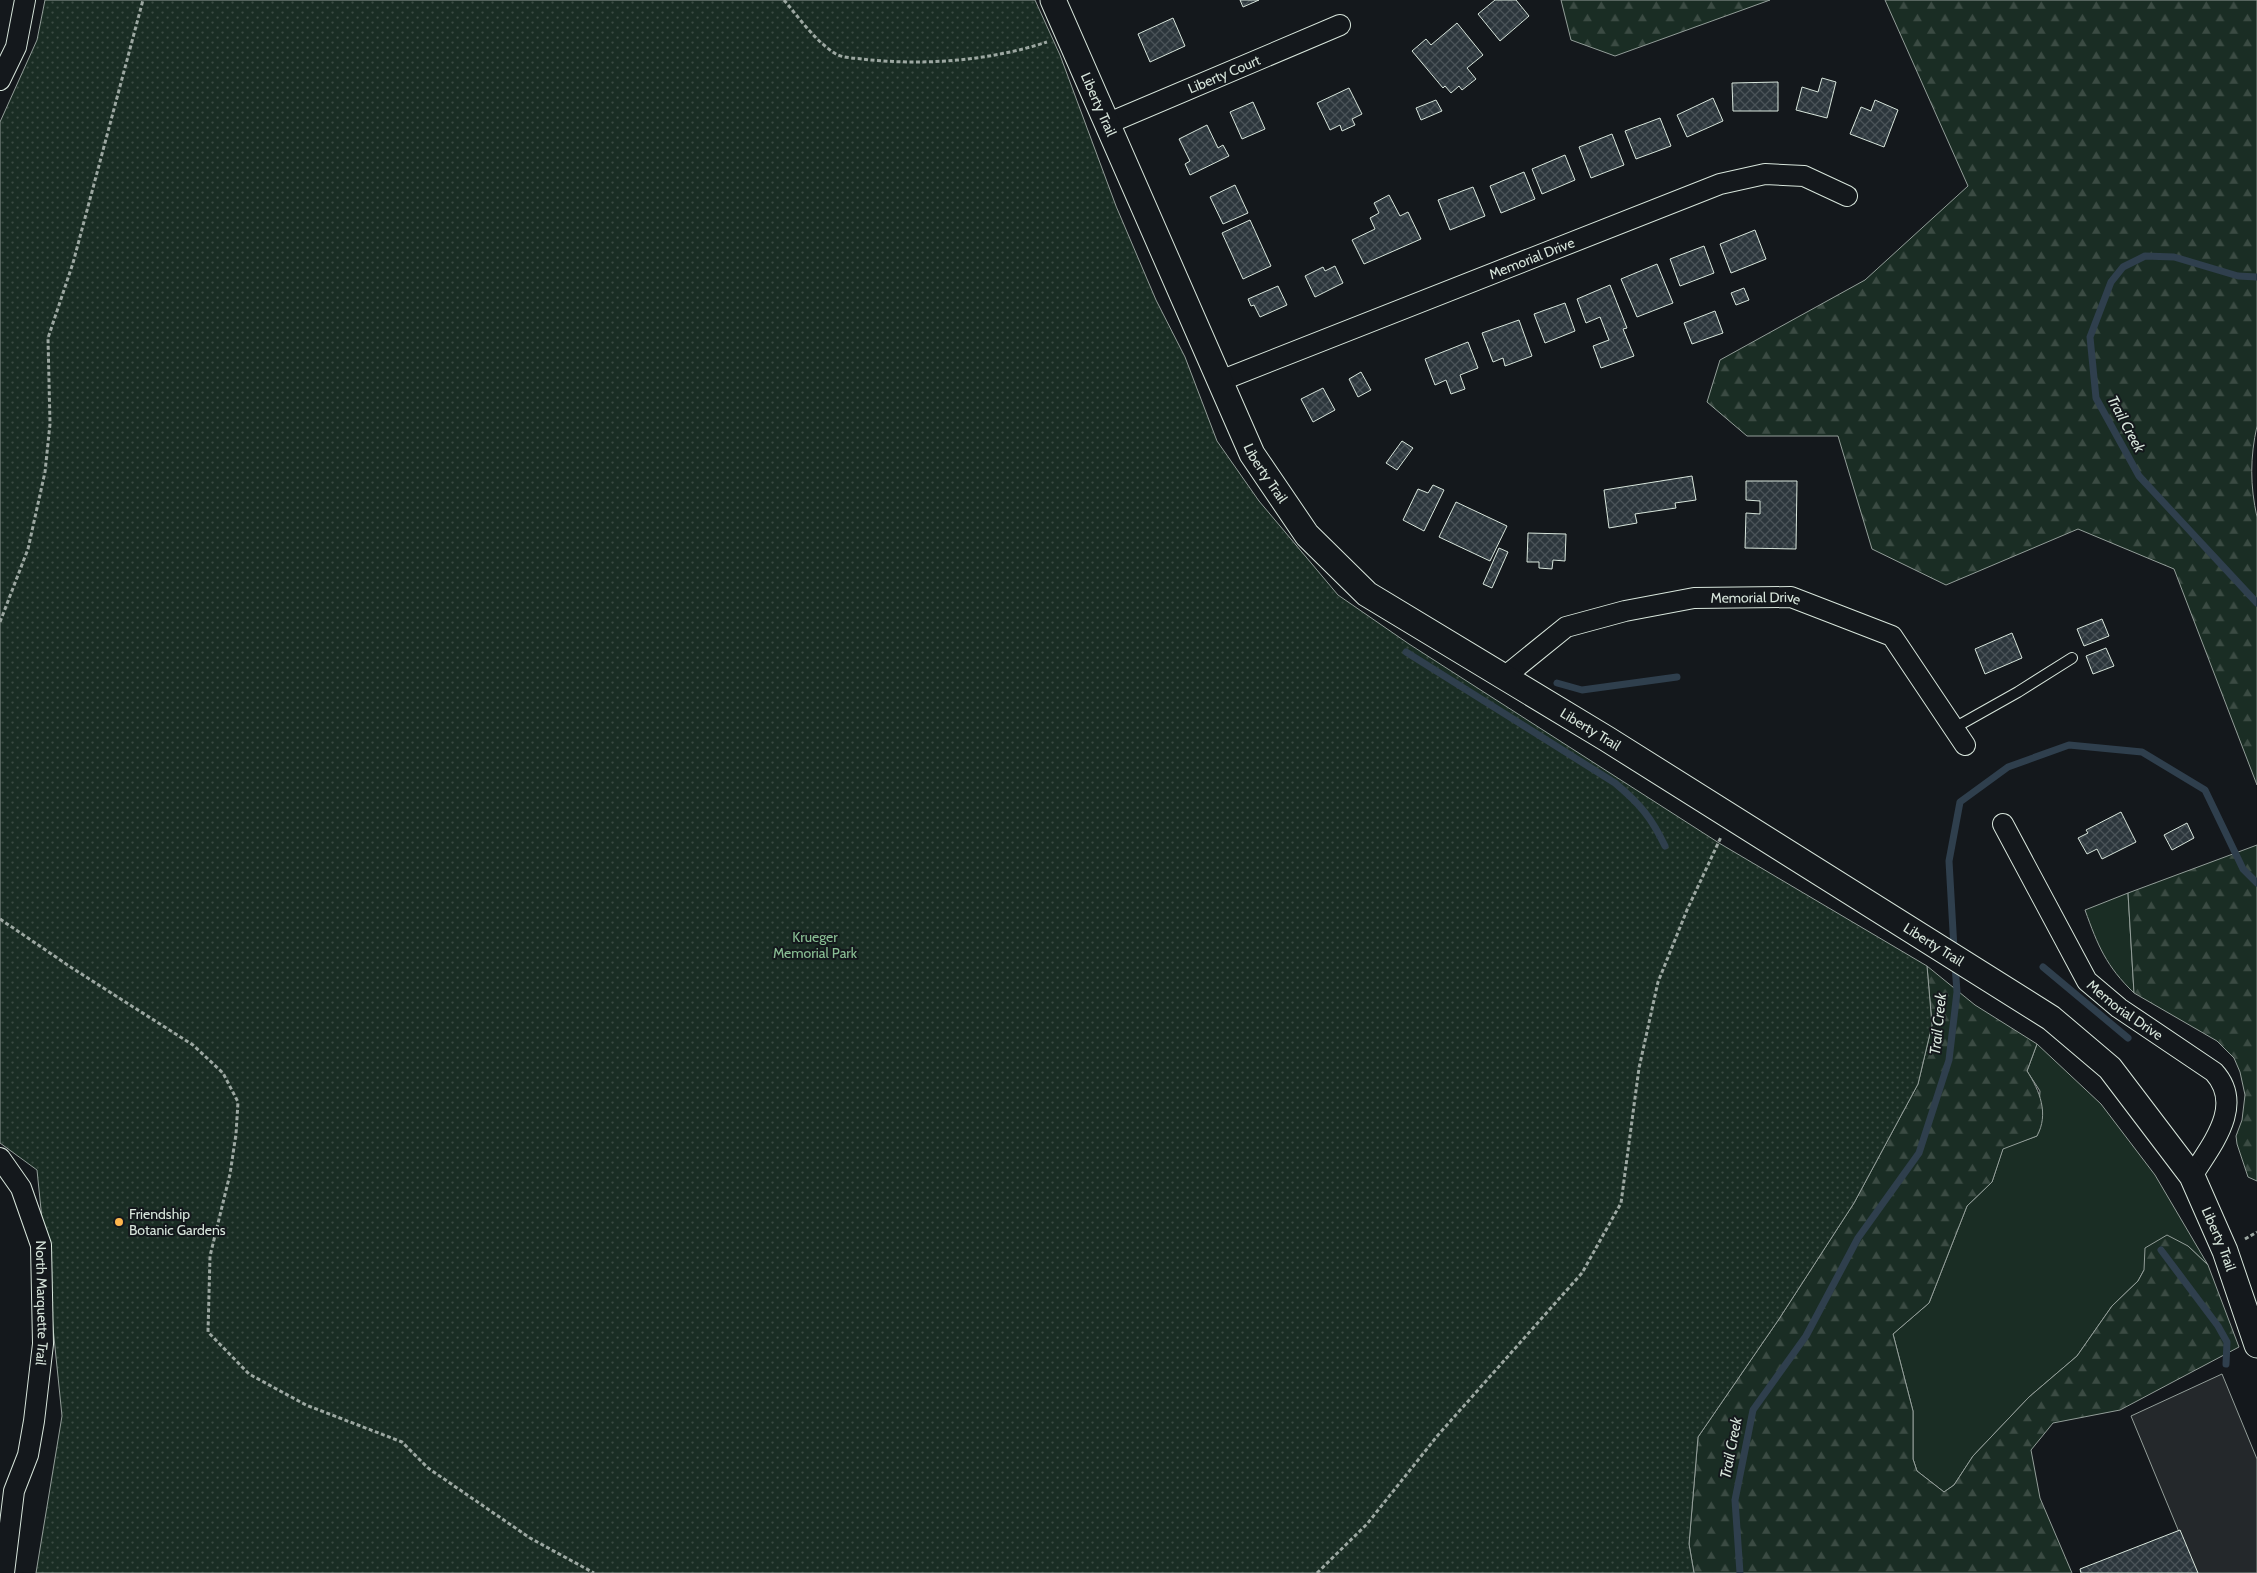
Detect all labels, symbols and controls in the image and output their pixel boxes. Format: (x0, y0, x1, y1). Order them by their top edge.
street label: Liberty Court (1185, 51, 1263, 97)
street label: Liberty Trail (1077, 70, 1121, 140)
street label: Memorial Drive (1486, 233, 1577, 283)
water label: Trail Creek (2103, 392, 2149, 456)
street label: Liberty Trail (1239, 441, 1292, 507)
street label: Memorial Drive (1710, 588, 1803, 609)
street label: Liberty Trail (1557, 704, 1625, 755)
street label: Liberty Trail (1900, 919, 1968, 970)
park label: Krueger Memorial Park (773, 928, 858, 962)
street label: Memorial Drive (2083, 976, 2167, 1044)
water label: Trail Creek (1926, 992, 1950, 1056)
street label: Liberty Trail (2198, 1204, 2240, 1274)
place label: Friendship Botanic Gardens (129, 1205, 226, 1239)
marker: Friendship Botanic Gardens (113, 1216, 125, 1228)
street label: North Marquette Trail (31, 1240, 52, 1367)
water label: Trail Creek (1716, 1415, 1746, 1480)

